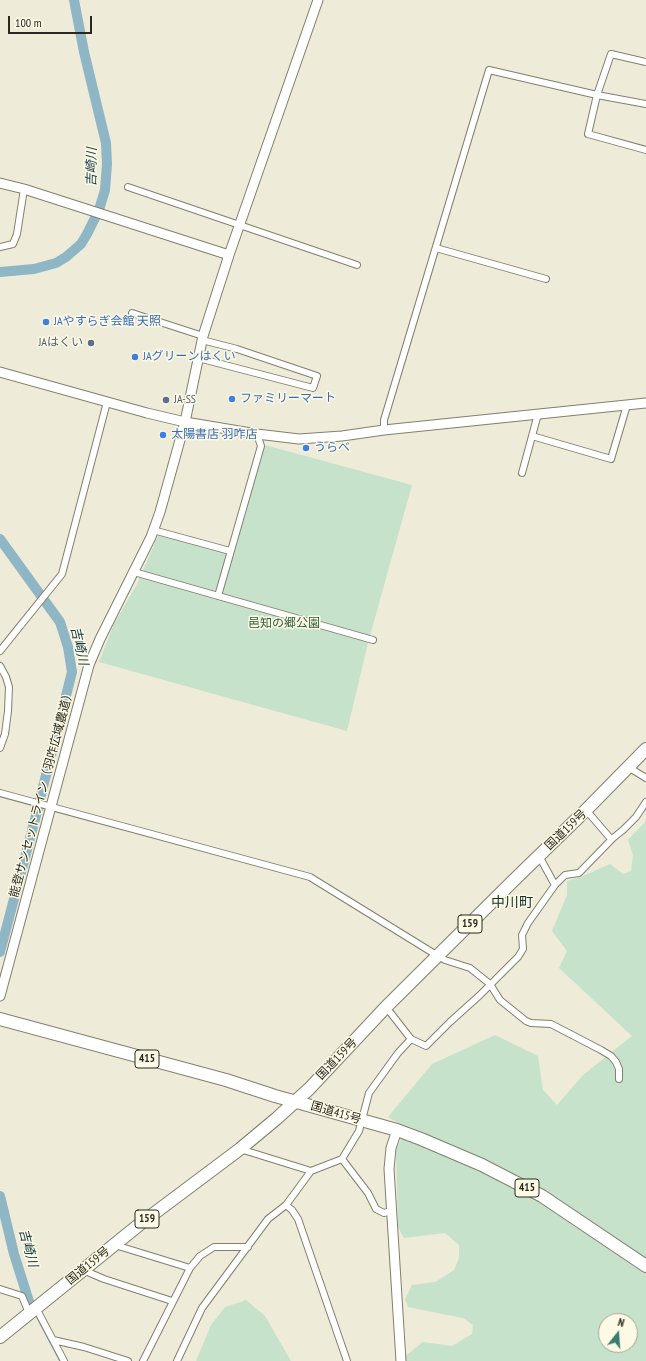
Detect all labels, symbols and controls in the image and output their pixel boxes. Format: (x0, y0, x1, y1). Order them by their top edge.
scale bar (10, 8, 94, 34)
text: 100 m (15, 15, 42, 30)
water label: 吉崎川 (84, 147, 100, 187)
place label: JAやすらぎ会館 天照 (54, 315, 161, 329)
marker: JAやすらぎ会館 天照 (41, 317, 51, 327)
place label: JAはくい (38, 336, 83, 350)
marker: JAはくい (86, 338, 96, 348)
place label: JAグリーンはくい (143, 350, 236, 364)
marker: JAグリーンはくい (130, 352, 140, 362)
place label: ファミリーマート (240, 392, 336, 406)
place label: JA-SS (174, 393, 196, 407)
marker: ファミリーマート (227, 394, 237, 404)
marker: JA-SS (161, 395, 171, 405)
place label: 太陽書店 羽咋店 (171, 428, 258, 442)
marker: 太陽書店 羽咋店 (158, 430, 168, 440)
place label: うらべ (314, 441, 350, 455)
marker: うらべ (301, 443, 311, 453)
park label: 邑知の郷公園 (248, 617, 320, 631)
water label: 吉崎川 (67, 625, 91, 667)
street label: 能登サンセットライン（羽咋広域農道） (7, 687, 77, 899)
street label: 国道159号 (542, 807, 590, 853)
district label: 中川町 (491, 895, 533, 911)
road number: 159 (458, 915, 482, 933)
street label: 国道159号 (314, 1035, 360, 1083)
road number: 415 (135, 1050, 159, 1068)
street label: 国道415号 (309, 1099, 363, 1127)
road number: 415 (515, 1179, 539, 1197)
road number: 159 (135, 1210, 159, 1228)
water label: 吉崎川 (15, 1227, 41, 1269)
street label: 国道159号 (63, 1244, 113, 1288)
north arrow (598, 1313, 638, 1353)
text: N (616, 1315, 626, 1330)

